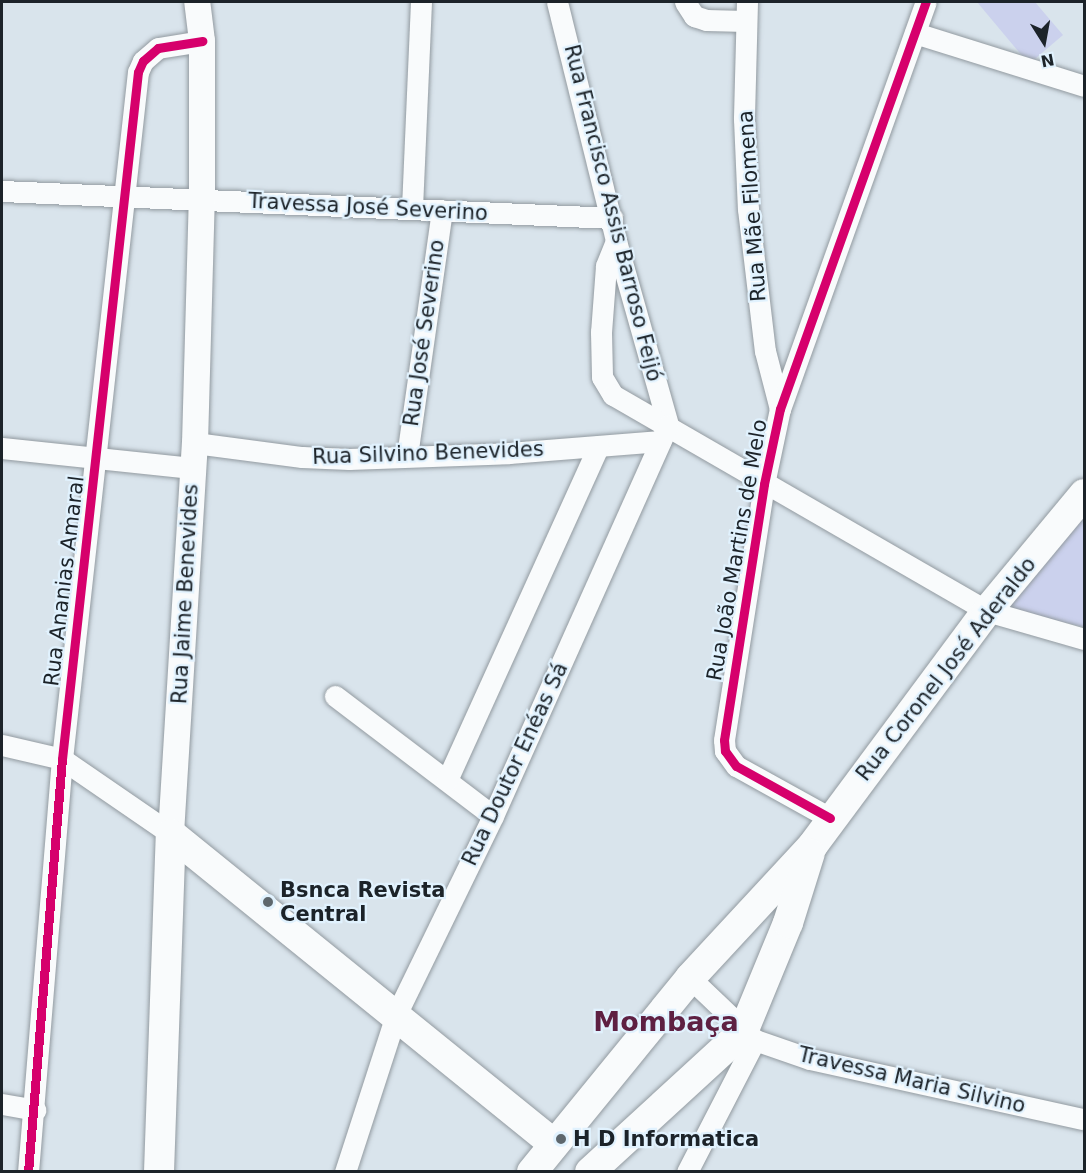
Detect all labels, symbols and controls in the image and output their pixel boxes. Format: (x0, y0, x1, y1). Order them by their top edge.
north arrow (1014, 12, 1074, 72)
street label: Rua Francisco Assis Barroso Feijó (559, 42, 667, 384)
text: N (1039, 50, 1056, 71)
street label: Rua Mãe Filomena (733, 110, 771, 302)
street label: Travessa José Severino (248, 188, 488, 226)
street label: Rua José Severino (398, 238, 450, 428)
street label: Rua João Martins de Melo (702, 417, 772, 683)
street label: Rua Silvino Benevides (312, 436, 544, 470)
street label: Rua Ananias Amaral (39, 474, 89, 688)
street label: Rua Jaime Benevides (167, 483, 203, 705)
street label: Rua Coronel José Aderaldo (851, 552, 1041, 786)
street label: Rua Doutor Enéas Sá (457, 658, 573, 870)
place label: Bsnca Revista Central (280, 877, 445, 927)
marker: Bsnca Revista Central (261, 895, 275, 909)
district label: Mombaça (593, 1006, 739, 1038)
street label: Travessa Maria Silvino (796, 1042, 1028, 1118)
place label: H D Informatica (573, 1126, 759, 1152)
marker: H D Informatica (554, 1132, 568, 1146)

